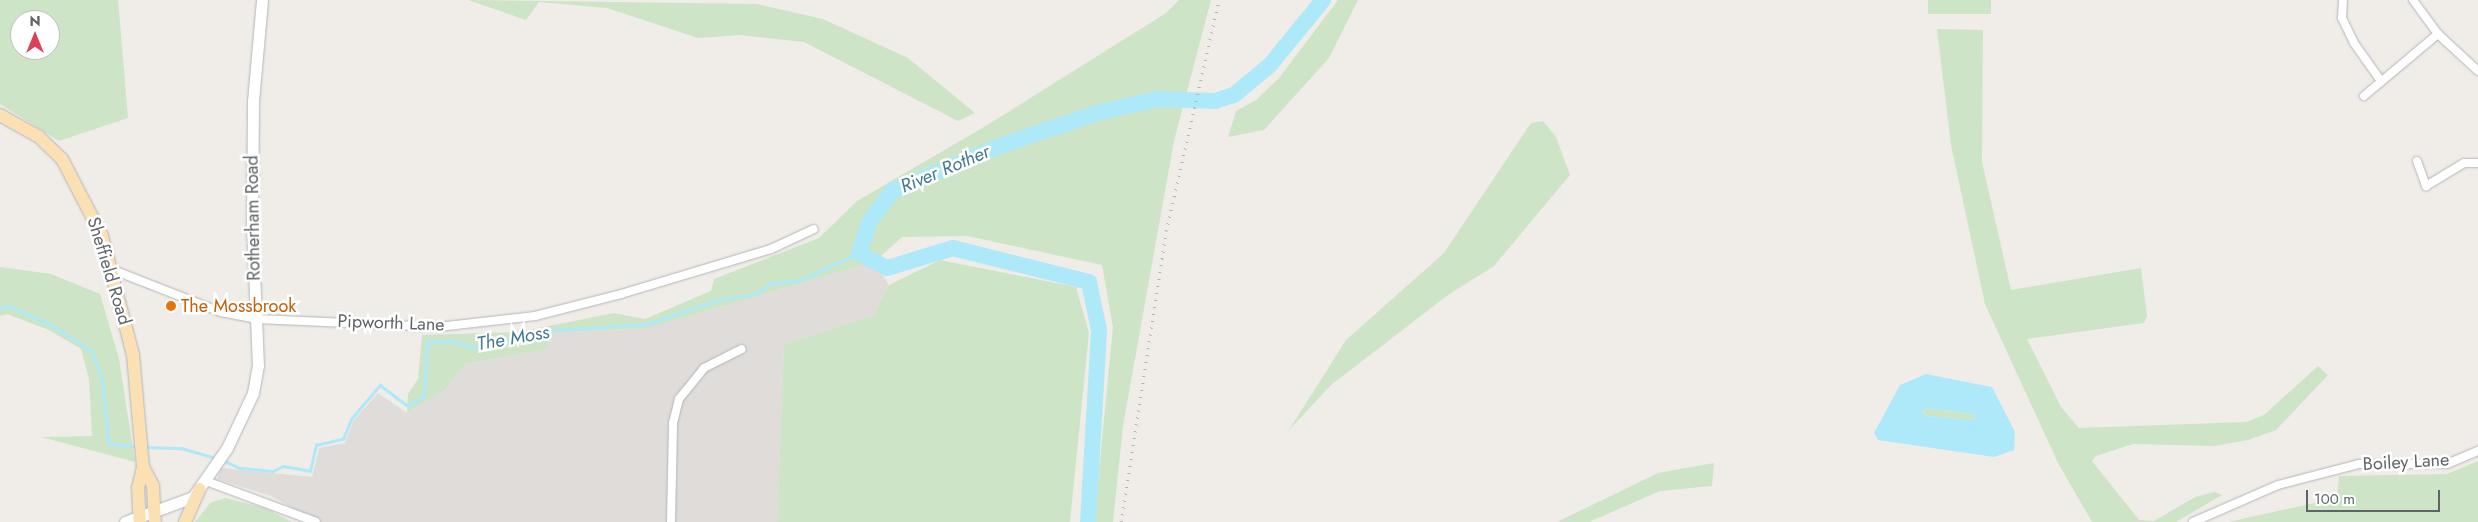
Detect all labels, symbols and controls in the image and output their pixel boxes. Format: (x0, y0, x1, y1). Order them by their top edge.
north arrow (10, 10, 60, 60)
text: N (29, 11, 41, 31)
water label: River Rother (897, 140, 993, 198)
street label: Rotherham Road (241, 155, 265, 281)
street label: Sheffield Road (82, 215, 136, 327)
place label: The Mossbrook (181, 295, 296, 317)
marker: The Mossbrook (165, 300, 177, 312)
street label: Pipworth Lane (337, 310, 445, 336)
water label: The Moss (475, 320, 551, 356)
street label: Boiley Lane (2362, 449, 2450, 475)
scale bar (2308, 480, 2442, 512)
text: 100 m (2314, 488, 2355, 510)

